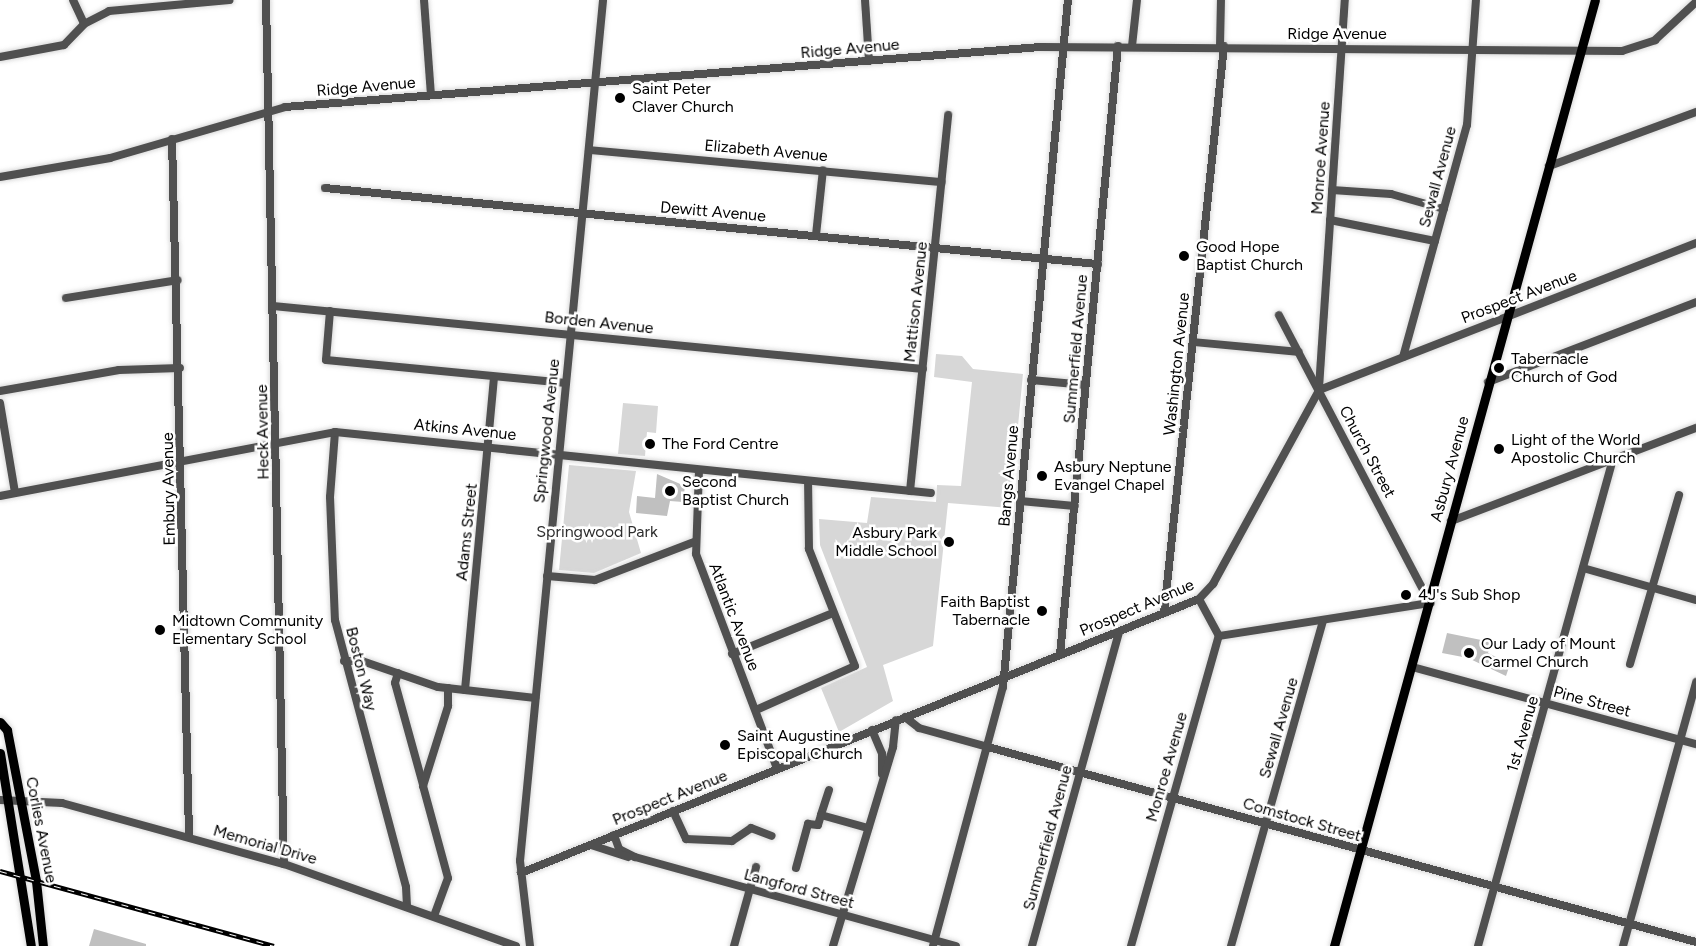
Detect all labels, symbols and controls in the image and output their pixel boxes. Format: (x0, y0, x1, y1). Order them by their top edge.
street label: Ridge Avenue (1287, 24, 1387, 44)
street label: Ridge Avenue (800, 35, 900, 63)
street label: Ridge Avenue (316, 73, 416, 101)
place label: Saint Peter Claver Church (632, 79, 734, 117)
marker: Saint Peter Claver Church (613, 91, 627, 105)
street label: Monroe Avenue (1307, 101, 1335, 215)
street label: Sewall Avenue (1415, 124, 1461, 230)
street label: Elizabeth Avenue (703, 136, 829, 166)
street label: Dewitt Avenue (659, 198, 767, 226)
place label: Good Hope Baptist Church (1196, 237, 1303, 275)
street label: Mattison Avenue (900, 241, 932, 363)
marker: Good Hope Baptist Church (1177, 249, 1191, 263)
street label: Prospect Avenue (1458, 266, 1580, 328)
street label: Summerfield Avenue (1060, 274, 1092, 424)
street label: Washington Avenue (1160, 292, 1194, 436)
street label: Borden Avenue (544, 308, 654, 338)
place label: Tabernacle Church of God (1511, 349, 1617, 387)
street label: Springwood Avenue (530, 358, 564, 504)
marker: Tabernacle Church of God (1492, 361, 1506, 375)
street label: Heck Avenue (253, 384, 273, 480)
street label: Church Street (1335, 403, 1399, 501)
street label: Asbury Avenue (1427, 414, 1473, 524)
street label: Atkins Avenue (413, 415, 517, 445)
street label: Bangs Avenue (995, 424, 1023, 528)
place label: Light of the World Apostolic Church (1511, 430, 1640, 468)
street label: Embury Avenue (158, 432, 180, 546)
place label: The Ford Centre (662, 434, 778, 454)
marker: The Ford Centre (643, 437, 657, 451)
marker: Light of the World Apostolic Church (1492, 442, 1506, 456)
place label: Asbury Neptune Evangel Chapel (1054, 457, 1172, 495)
marker: Asbury Neptune Evangel Chapel (1035, 469, 1049, 483)
place label: Second Baptist Church (682, 472, 789, 510)
street label: Adams Street (452, 482, 482, 582)
marker: Second Baptist Church (663, 484, 677, 498)
park label: Springwood Park (536, 522, 658, 542)
place label: Asbury Park Middle School (835, 523, 937, 561)
marker: Asbury Park Middle School (942, 535, 956, 549)
street label: Atlantic Avenue (705, 560, 763, 674)
street label: Prospect Avenue (1077, 575, 1197, 641)
place label: 4J's Sub Shop (1418, 585, 1520, 605)
marker: 4J's Sub Shop (1399, 588, 1413, 602)
place label: Faith Baptist Tabernacle (940, 592, 1030, 630)
marker: Faith Baptist Tabernacle (1035, 604, 1049, 618)
place label: Midtown Community Elementary School (172, 611, 323, 649)
marker: Midtown Community Elementary School (153, 623, 167, 637)
street label: Boston Way (341, 625, 381, 713)
place label: Our Lady of Mount Carmel Church (1481, 634, 1616, 672)
marker: Our Lady of Mount Carmel Church (1462, 646, 1476, 660)
street label: Sewall Avenue (1255, 675, 1303, 781)
street label: Pine Street (1551, 682, 1633, 722)
street label: 1st Avenue (1503, 694, 1543, 774)
street label: Monroe Avenue (1142, 710, 1192, 824)
place label: Saint Augustine Episcopal Church (737, 726, 863, 764)
marker: Saint Augustine Episcopal Church (718, 738, 732, 752)
street label: Summerfield Avenue (1019, 763, 1077, 913)
street label: Prospect Avenue (610, 766, 730, 830)
street label: Corlies Avenue (21, 775, 61, 885)
street label: Comstock Street (1241, 794, 1363, 846)
street label: Memorial Drive (211, 821, 319, 869)
street label: Langford Street (742, 865, 856, 913)

